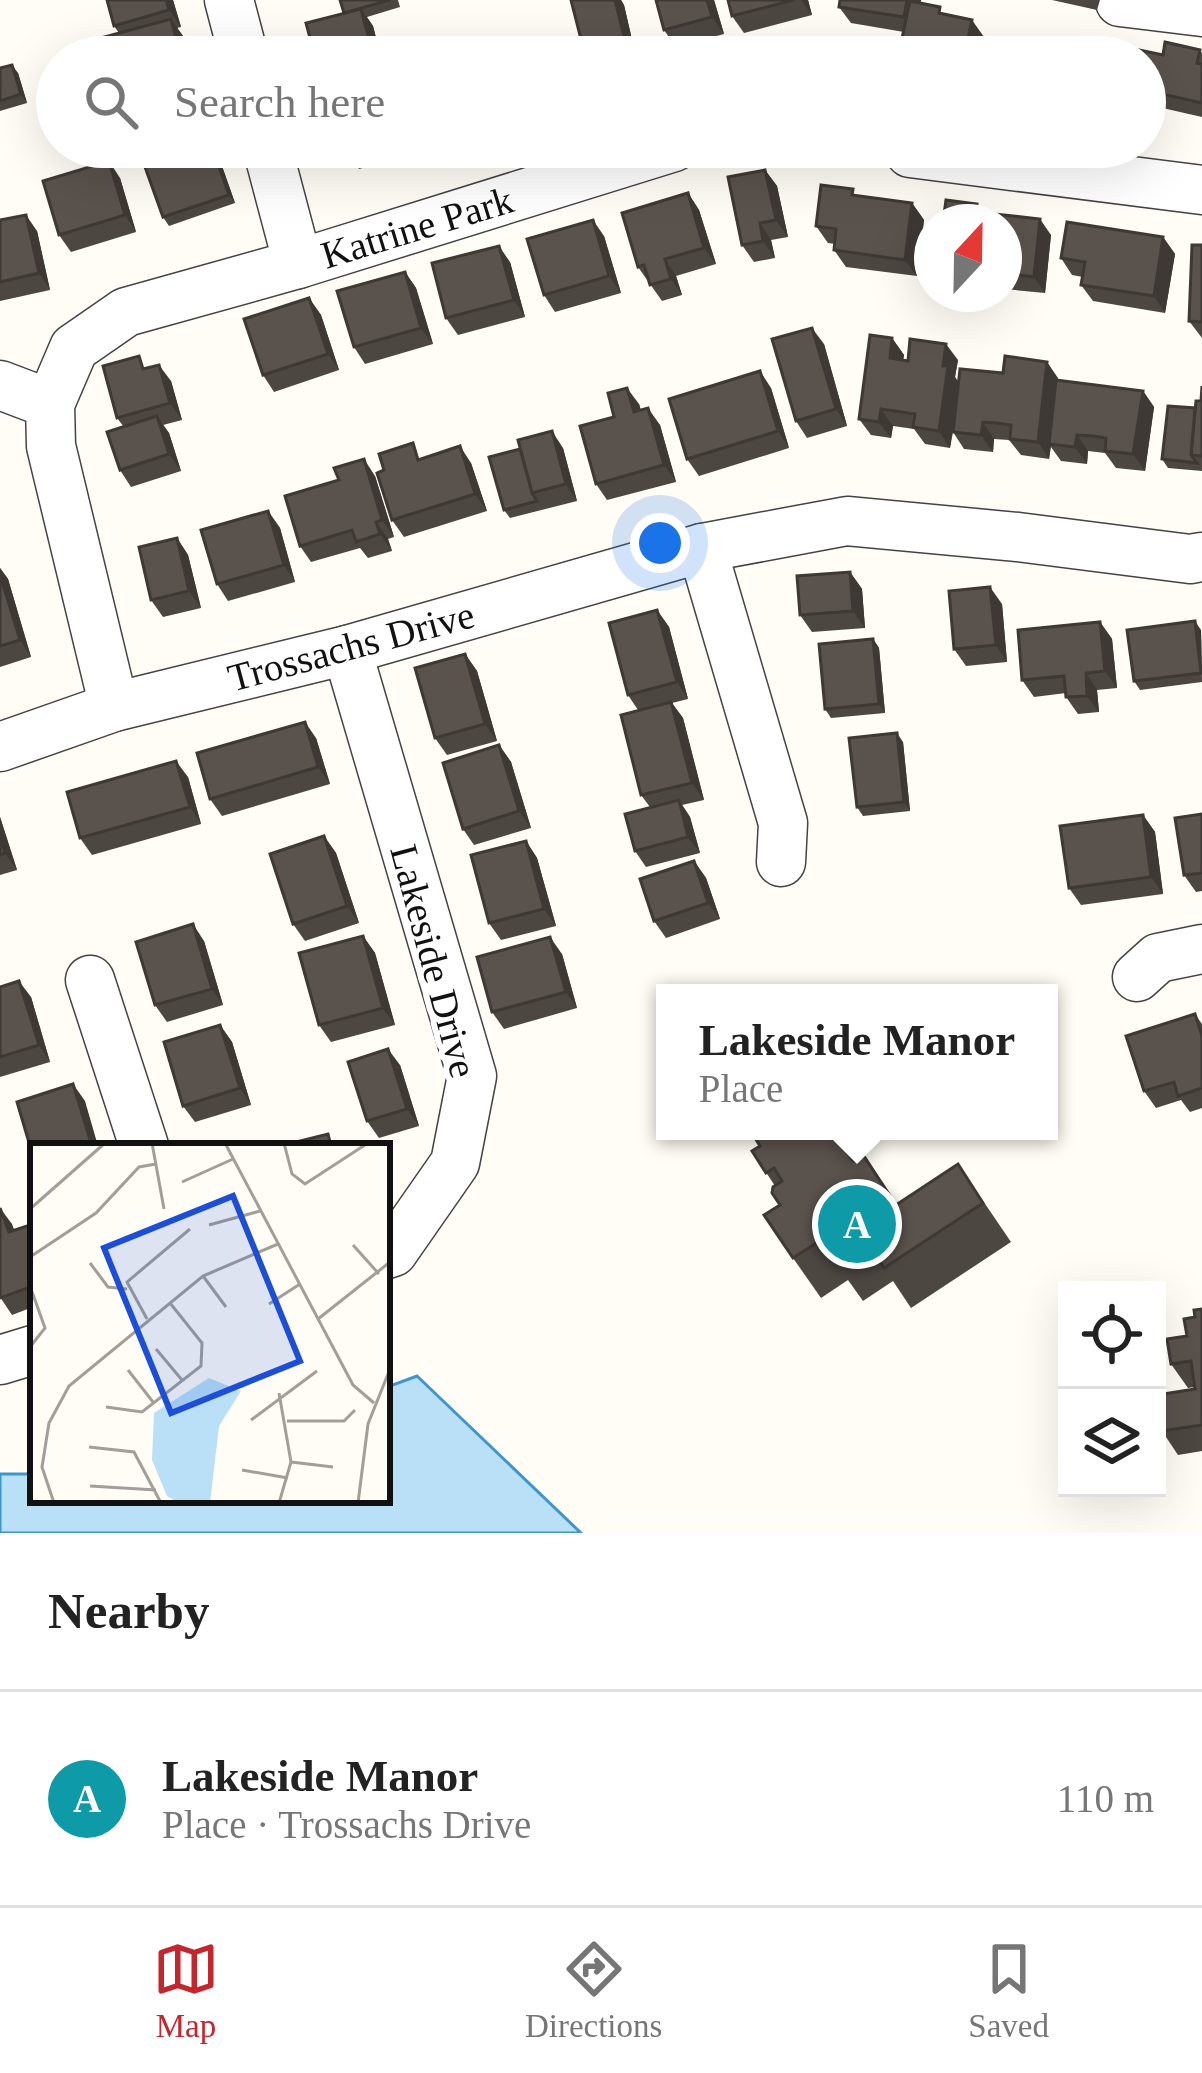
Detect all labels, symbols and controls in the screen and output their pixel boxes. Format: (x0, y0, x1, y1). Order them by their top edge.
search box (36, 36, 1166, 168)
icon: search (78, 69, 144, 135)
text: Search here (174, 77, 385, 127)
street label: Katrine Park (316, 177, 519, 277)
north arrow (914, 204, 1022, 312)
your location (630, 513, 690, 573)
street label: Trossachs Drive (223, 592, 479, 700)
street label: Lakeside Drive (382, 840, 486, 1082)
popup (656, 984, 1058, 1140)
text: Lakeside Manor (699, 1015, 1015, 1065)
text: Place (699, 1067, 783, 1110)
inset map (30, 1143, 390, 1503)
pin: A (818, 1179, 896, 1269)
map controls (1058, 1281, 1166, 1497)
button: locate (1058, 1281, 1166, 1389)
button: layers (1058, 1389, 1166, 1497)
text: Nearby (48, 1583, 209, 1639)
text: Lakeside Manor (162, 1751, 478, 1801)
text: A (73, 1777, 101, 1820)
text: 110 m (1057, 1777, 1154, 1820)
text: Place · Trossachs Drive (162, 1803, 531, 1846)
tab: Map (153, 1936, 219, 2045)
tab: Directions (525, 1936, 662, 2045)
tab: Saved (968, 1936, 1049, 2045)

